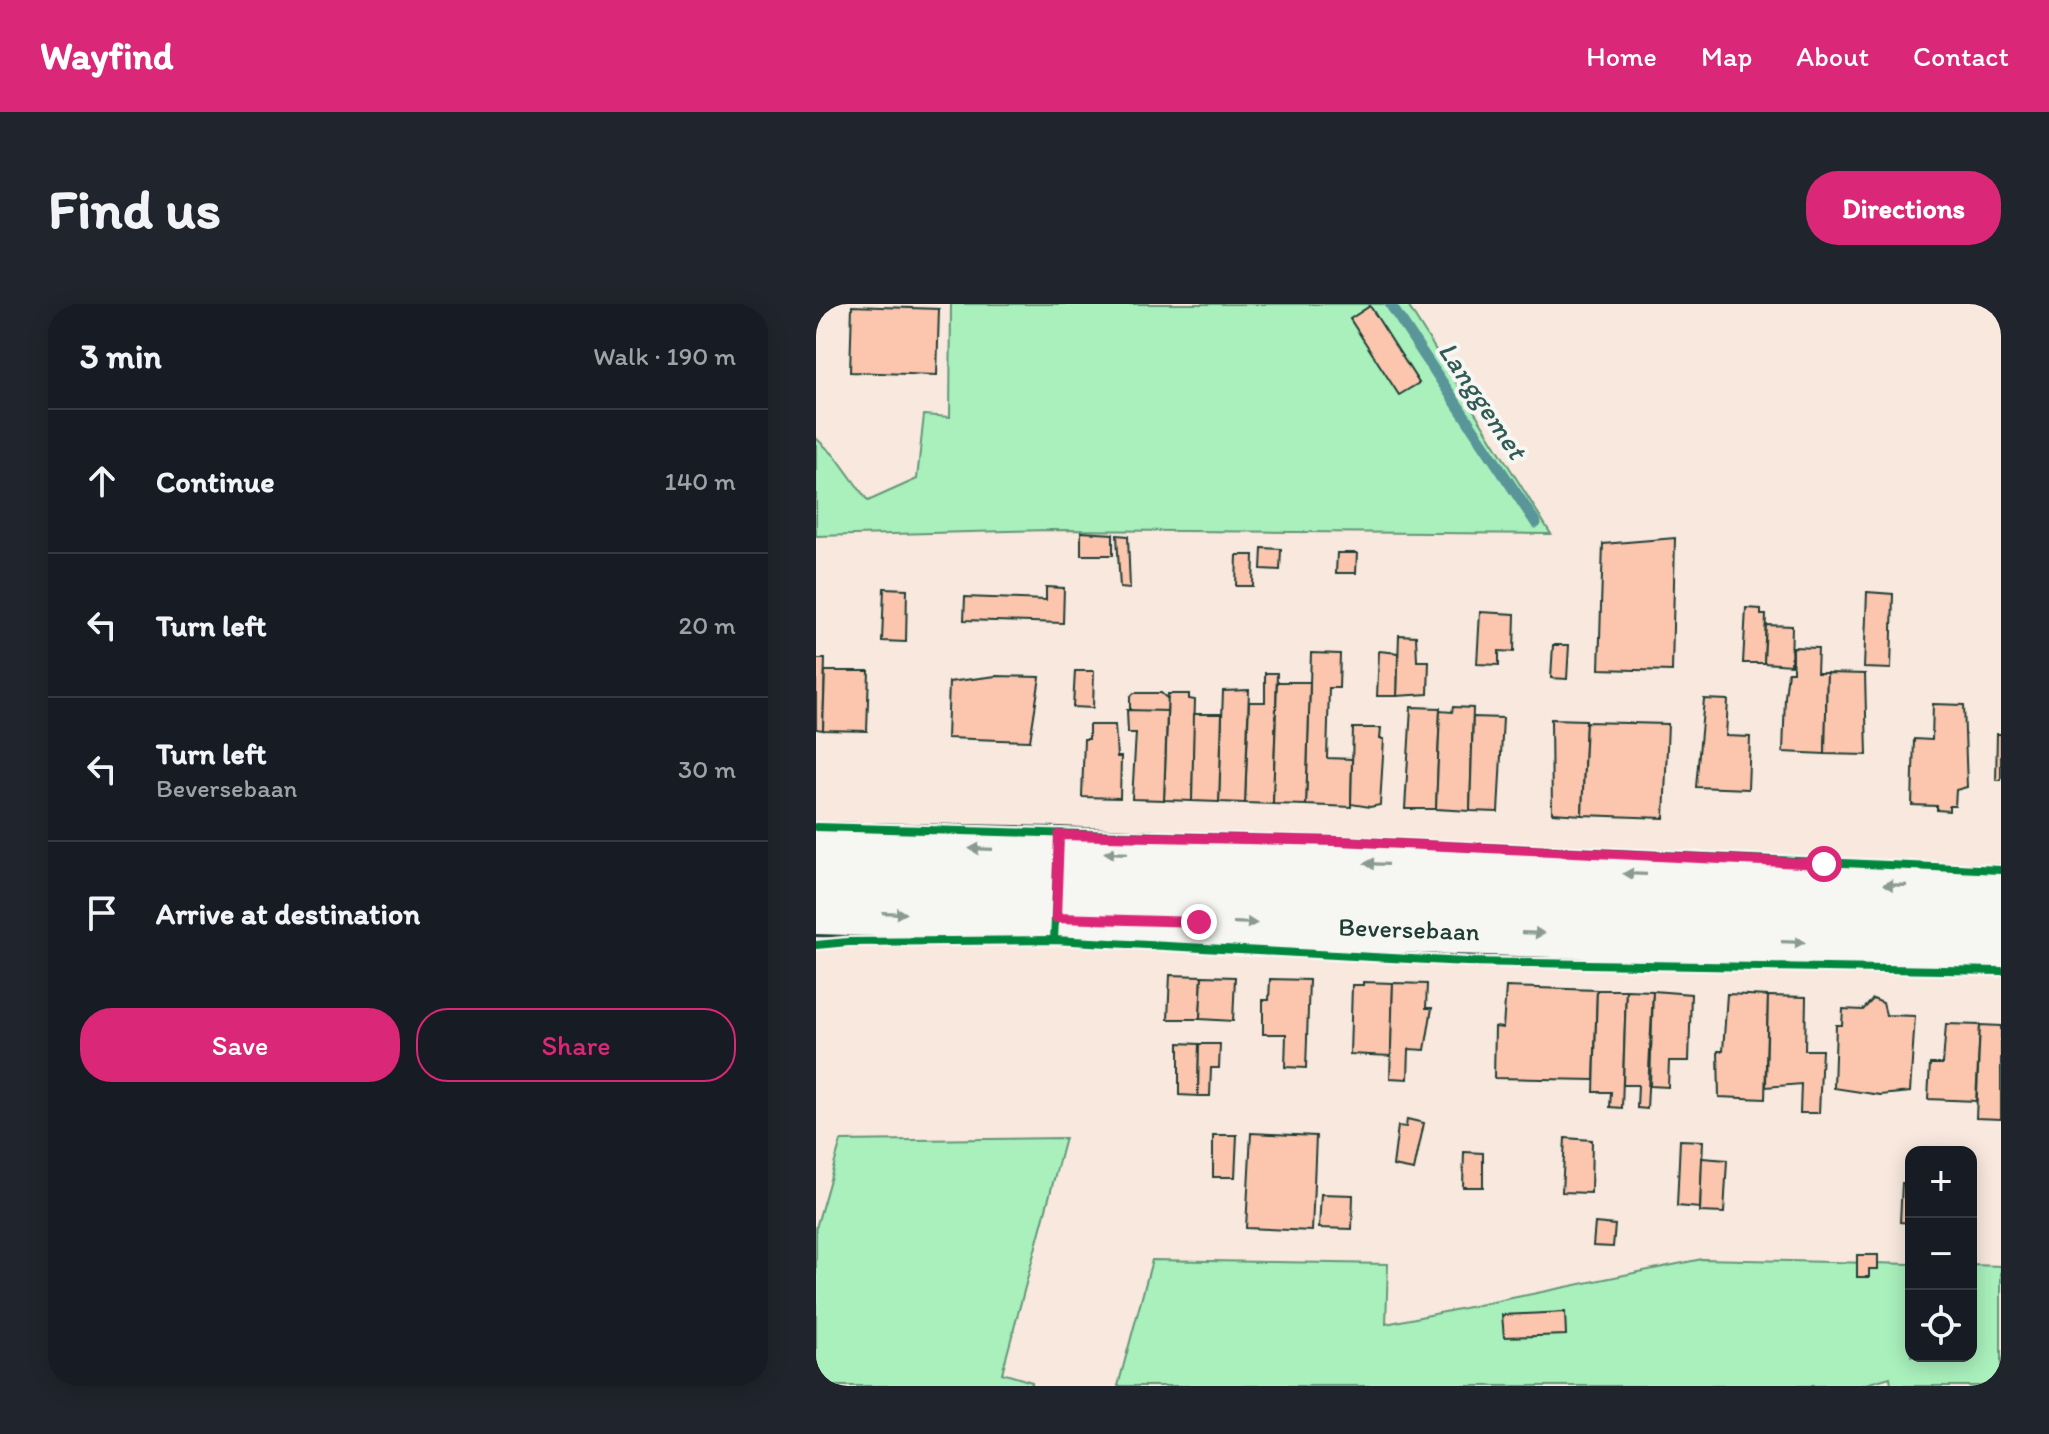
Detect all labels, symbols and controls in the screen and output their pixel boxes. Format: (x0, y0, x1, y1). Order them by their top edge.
text: Wayfind (40, 33, 173, 79)
text: Home (1586, 39, 1657, 73)
text: Map (1701, 39, 1752, 73)
text: About (1796, 39, 1869, 73)
text: Contact (1913, 39, 2009, 73)
button: Directions (1806, 171, 2001, 245)
text: Find us (48, 175, 221, 242)
water label: Langgemet (1431, 335, 1536, 467)
text: 3 min (80, 336, 162, 377)
text: Walk · 190 m (593, 340, 736, 372)
icon: ahead (80, 459, 124, 503)
text: Continue (156, 463, 275, 500)
text: 140 m (665, 465, 736, 497)
icon: left (80, 603, 124, 647)
text: Turn left (156, 607, 267, 644)
text: 20 m (679, 609, 736, 641)
text: Turn left (156, 735, 267, 772)
icon: left (80, 747, 124, 791)
text: 30 m (678, 753, 736, 785)
text: Beversebaan (156, 772, 297, 804)
one-way arrow (968, 842, 993, 855)
route start (1806, 846, 1842, 882)
one-way arrow (1103, 847, 1128, 860)
one-way arrow (1362, 857, 1388, 870)
one-way arrow (1622, 868, 1647, 881)
one-way arrow (1882, 878, 1907, 891)
icon: arrive (80, 891, 124, 935)
text: Arrive at destination (156, 895, 420, 932)
route end (1181, 904, 1217, 940)
one-way arrow (882, 907, 907, 920)
street label: Beversebaan (1338, 911, 1480, 947)
one-way arrow (1233, 917, 1258, 930)
one-way arrow (1521, 927, 1546, 940)
one-way arrow (1781, 936, 1806, 949)
button: Save (80, 1008, 400, 1082)
button: Share (416, 1008, 736, 1082)
map controls (1905, 1146, 1977, 1362)
button: + (1905, 1146, 1977, 1218)
button: − (1905, 1218, 1977, 1290)
button: locate (1905, 1290, 1977, 1362)

